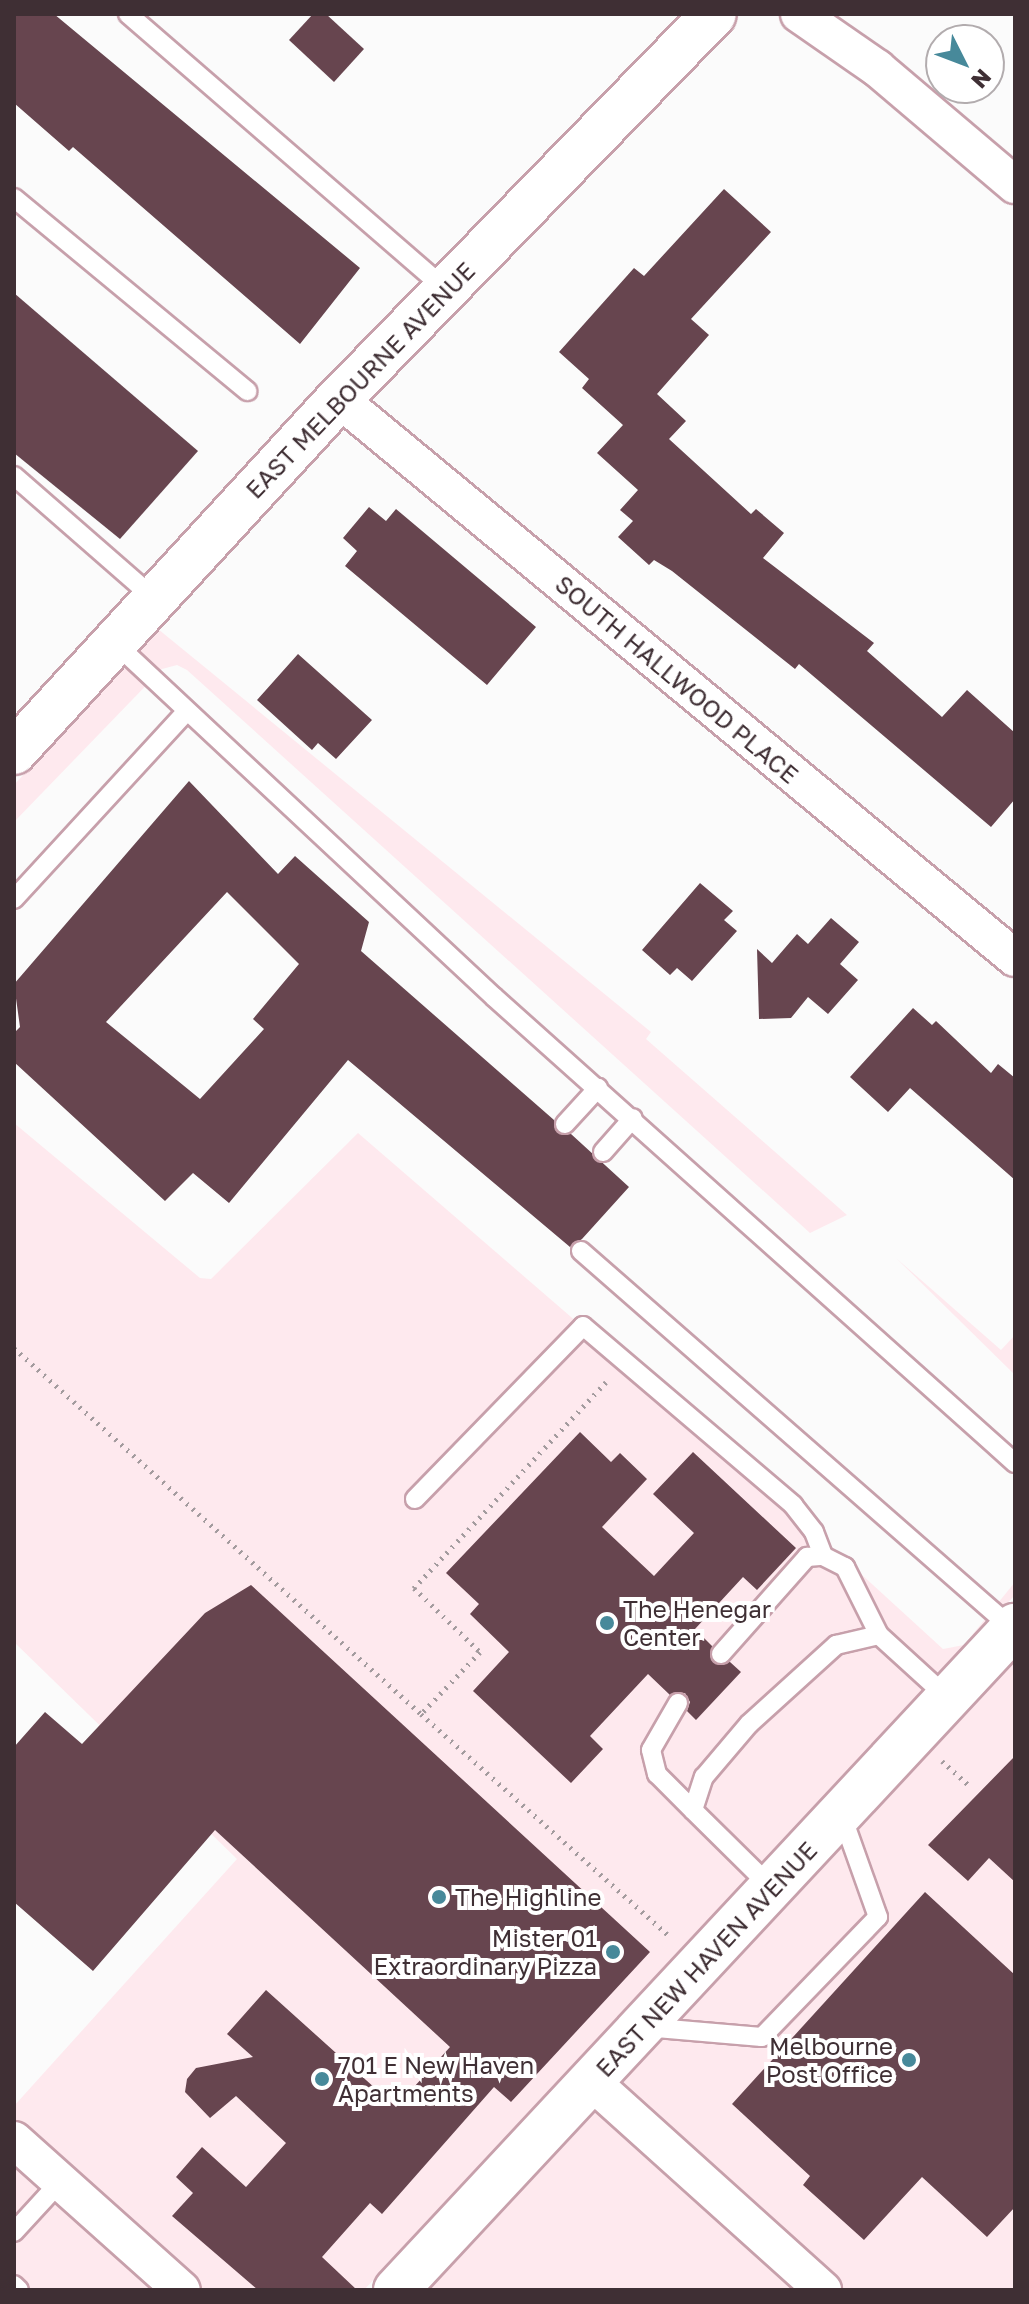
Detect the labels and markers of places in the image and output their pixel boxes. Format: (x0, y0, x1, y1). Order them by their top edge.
place label: The Henegar Center (623, 1595, 771, 1651)
marker: The Henegar Center (598, 1614, 616, 1632)
place label: The Highline (455, 1883, 602, 1911)
marker: The Highline (430, 1888, 448, 1906)
place label: Mister 01 Extraordinary Pizza (373, 1924, 597, 1980)
marker: Mister 01 Extraordinary Pizza (604, 1943, 622, 1961)
place label: Melbourne Post Office (766, 2032, 893, 2088)
place label: 701 E New Haven Apartments (338, 2051, 534, 2107)
marker: Melbourne Post Office (900, 2051, 918, 2069)
marker: 701 E New Haven Apartments (313, 2070, 331, 2088)

